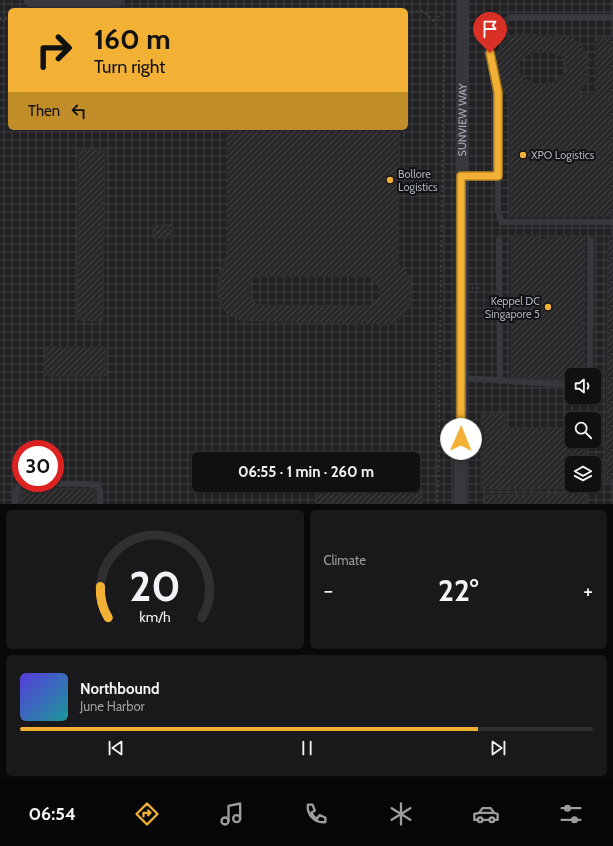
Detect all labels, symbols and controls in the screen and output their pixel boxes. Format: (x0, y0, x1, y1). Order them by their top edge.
pin (473, 12, 507, 53)
icon: arrive (479, 18, 501, 40)
text: 160 m (94, 22, 170, 56)
icon: right (28, 24, 80, 76)
text: Turn right (94, 56, 165, 78)
street label: SUNVIEW WAY (455, 83, 470, 157)
icon: left (68, 100, 90, 122)
text: Then (28, 102, 60, 120)
place label: XPO Logistics (531, 148, 595, 162)
marker: XPO Logistics (518, 150, 528, 160)
place label: Bollore Logistics (398, 167, 438, 194)
marker: Bollore Logistics (385, 175, 395, 185)
place label: Keppel DC Singapore 5 (485, 294, 540, 321)
marker: Keppel DC Singapore 5 (543, 302, 553, 312)
map controls (565, 368, 601, 492)
button: sound (565, 368, 601, 404)
button: search (565, 412, 601, 448)
position arrow (440, 418, 482, 460)
speed limit sign: 30 (12, 440, 64, 492)
button: layers (565, 456, 601, 492)
text: 06:55 · 1 min · 260 m (238, 463, 374, 481)
text: Climate (324, 552, 366, 568)
text: 20 (129, 560, 180, 610)
text: 22° (438, 572, 478, 609)
text: − (324, 577, 333, 604)
text: + (583, 577, 593, 604)
text: km/h (139, 607, 170, 625)
text: Northbound (80, 680, 160, 698)
text: June Harbor (80, 698, 145, 714)
icon: previous (105, 737, 127, 759)
icon: pause (296, 737, 318, 759)
icon: next (487, 737, 509, 759)
icon: directions (133, 800, 161, 828)
icon: music (218, 800, 246, 828)
icon: phone (302, 800, 330, 828)
icon: climate (387, 800, 415, 828)
icon: car (472, 800, 500, 828)
icon: filters (557, 800, 585, 828)
text: 06:54 (28, 803, 76, 825)

